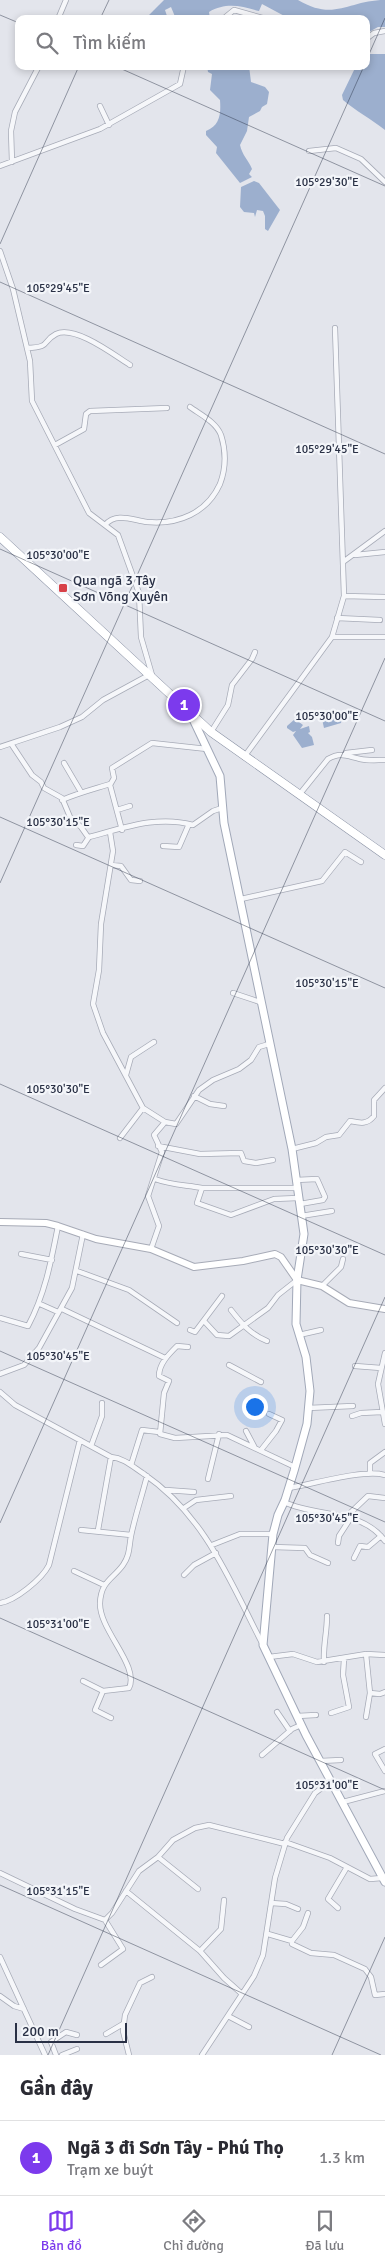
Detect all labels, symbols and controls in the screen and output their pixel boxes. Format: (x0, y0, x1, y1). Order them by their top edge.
search box (15, 15, 370, 70)
icon: search (33, 29, 61, 57)
text: Tìm kiếm (73, 31, 146, 55)
text: 105°29'30"E (295, 175, 359, 190)
text: 105°29'45"E (26, 281, 90, 296)
text: 105°29'45"E (295, 442, 359, 457)
text: 105°30'00"E (26, 548, 90, 563)
place label: Qua ngã 3 Tây Sơn Võng Xuyên (73, 572, 168, 605)
marker: Qua ngã 3 Tây Sơn Võng Xuyên (57, 582, 69, 594)
pin: 1 (168, 686, 200, 724)
text: 105°30'00"E (295, 709, 359, 724)
text: 105°30'15"E (26, 815, 90, 830)
text: 105°30'15"E (295, 976, 359, 991)
text: 105°30'30"E (26, 1082, 90, 1097)
text: 105°30'30"E (295, 1243, 359, 1258)
text: 105°30'45"E (26, 1349, 90, 1364)
your location (242, 1394, 268, 1420)
text: 105°30'45"E (295, 1511, 359, 1526)
text: 105°31'00"E (26, 1617, 90, 1632)
text: 105°31'00"E (295, 1778, 359, 1793)
text: 105°31'15"E (26, 1884, 90, 1899)
scale bar (15, 2020, 128, 2043)
text: 200 m (22, 2023, 59, 2040)
text: Gần đây (20, 2075, 93, 2101)
text: Ngã 3 đi Sơn Tây - Phú Thọ (67, 2136, 284, 2160)
text: 1 (32, 2148, 40, 2168)
text: 1.3 km (319, 2148, 365, 2168)
text: Trạm xe buýt (67, 2160, 153, 2180)
tab: Bản đồ (41, 2207, 82, 2254)
tab: Chỉ đường (163, 2207, 224, 2254)
tab: Đã lưu (305, 2207, 344, 2254)

